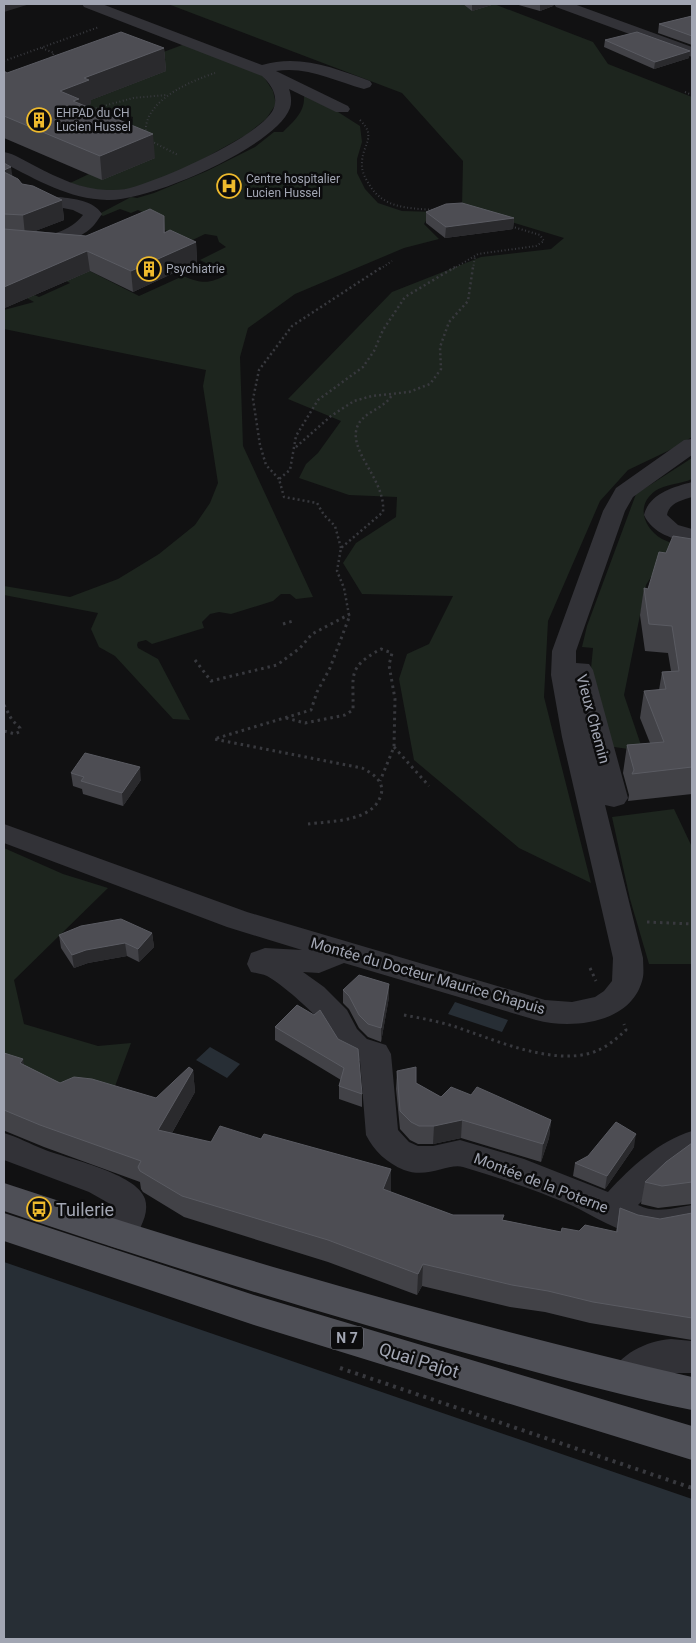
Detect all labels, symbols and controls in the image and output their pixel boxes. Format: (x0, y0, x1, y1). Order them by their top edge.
place label: EHPAD du CH Lucien Hussel (56, 106, 131, 134)
building icon: EHPAD du CH Lucien Hussel (26, 107, 52, 133)
place label: Centre hospitalier Lucien Hussel (246, 172, 340, 200)
hospital icon: Centre hospitalier Lucien Hussel (216, 173, 242, 199)
building icon: Psychiatrie (136, 256, 162, 282)
place label: Psychiatrie (166, 262, 225, 276)
street label: Vieux Chemin (572, 672, 614, 766)
street label: Montée du Docteur Maurice Chapuis (309, 934, 547, 1018)
street label: Montée de la Poterne (471, 1149, 611, 1217)
bus stop icon: Tuilerie (26, 1196, 52, 1222)
place label: Tuilerie (56, 1199, 114, 1220)
road number: N 7 (331, 1326, 363, 1350)
street label: Quai Pajot (377, 1338, 462, 1382)

